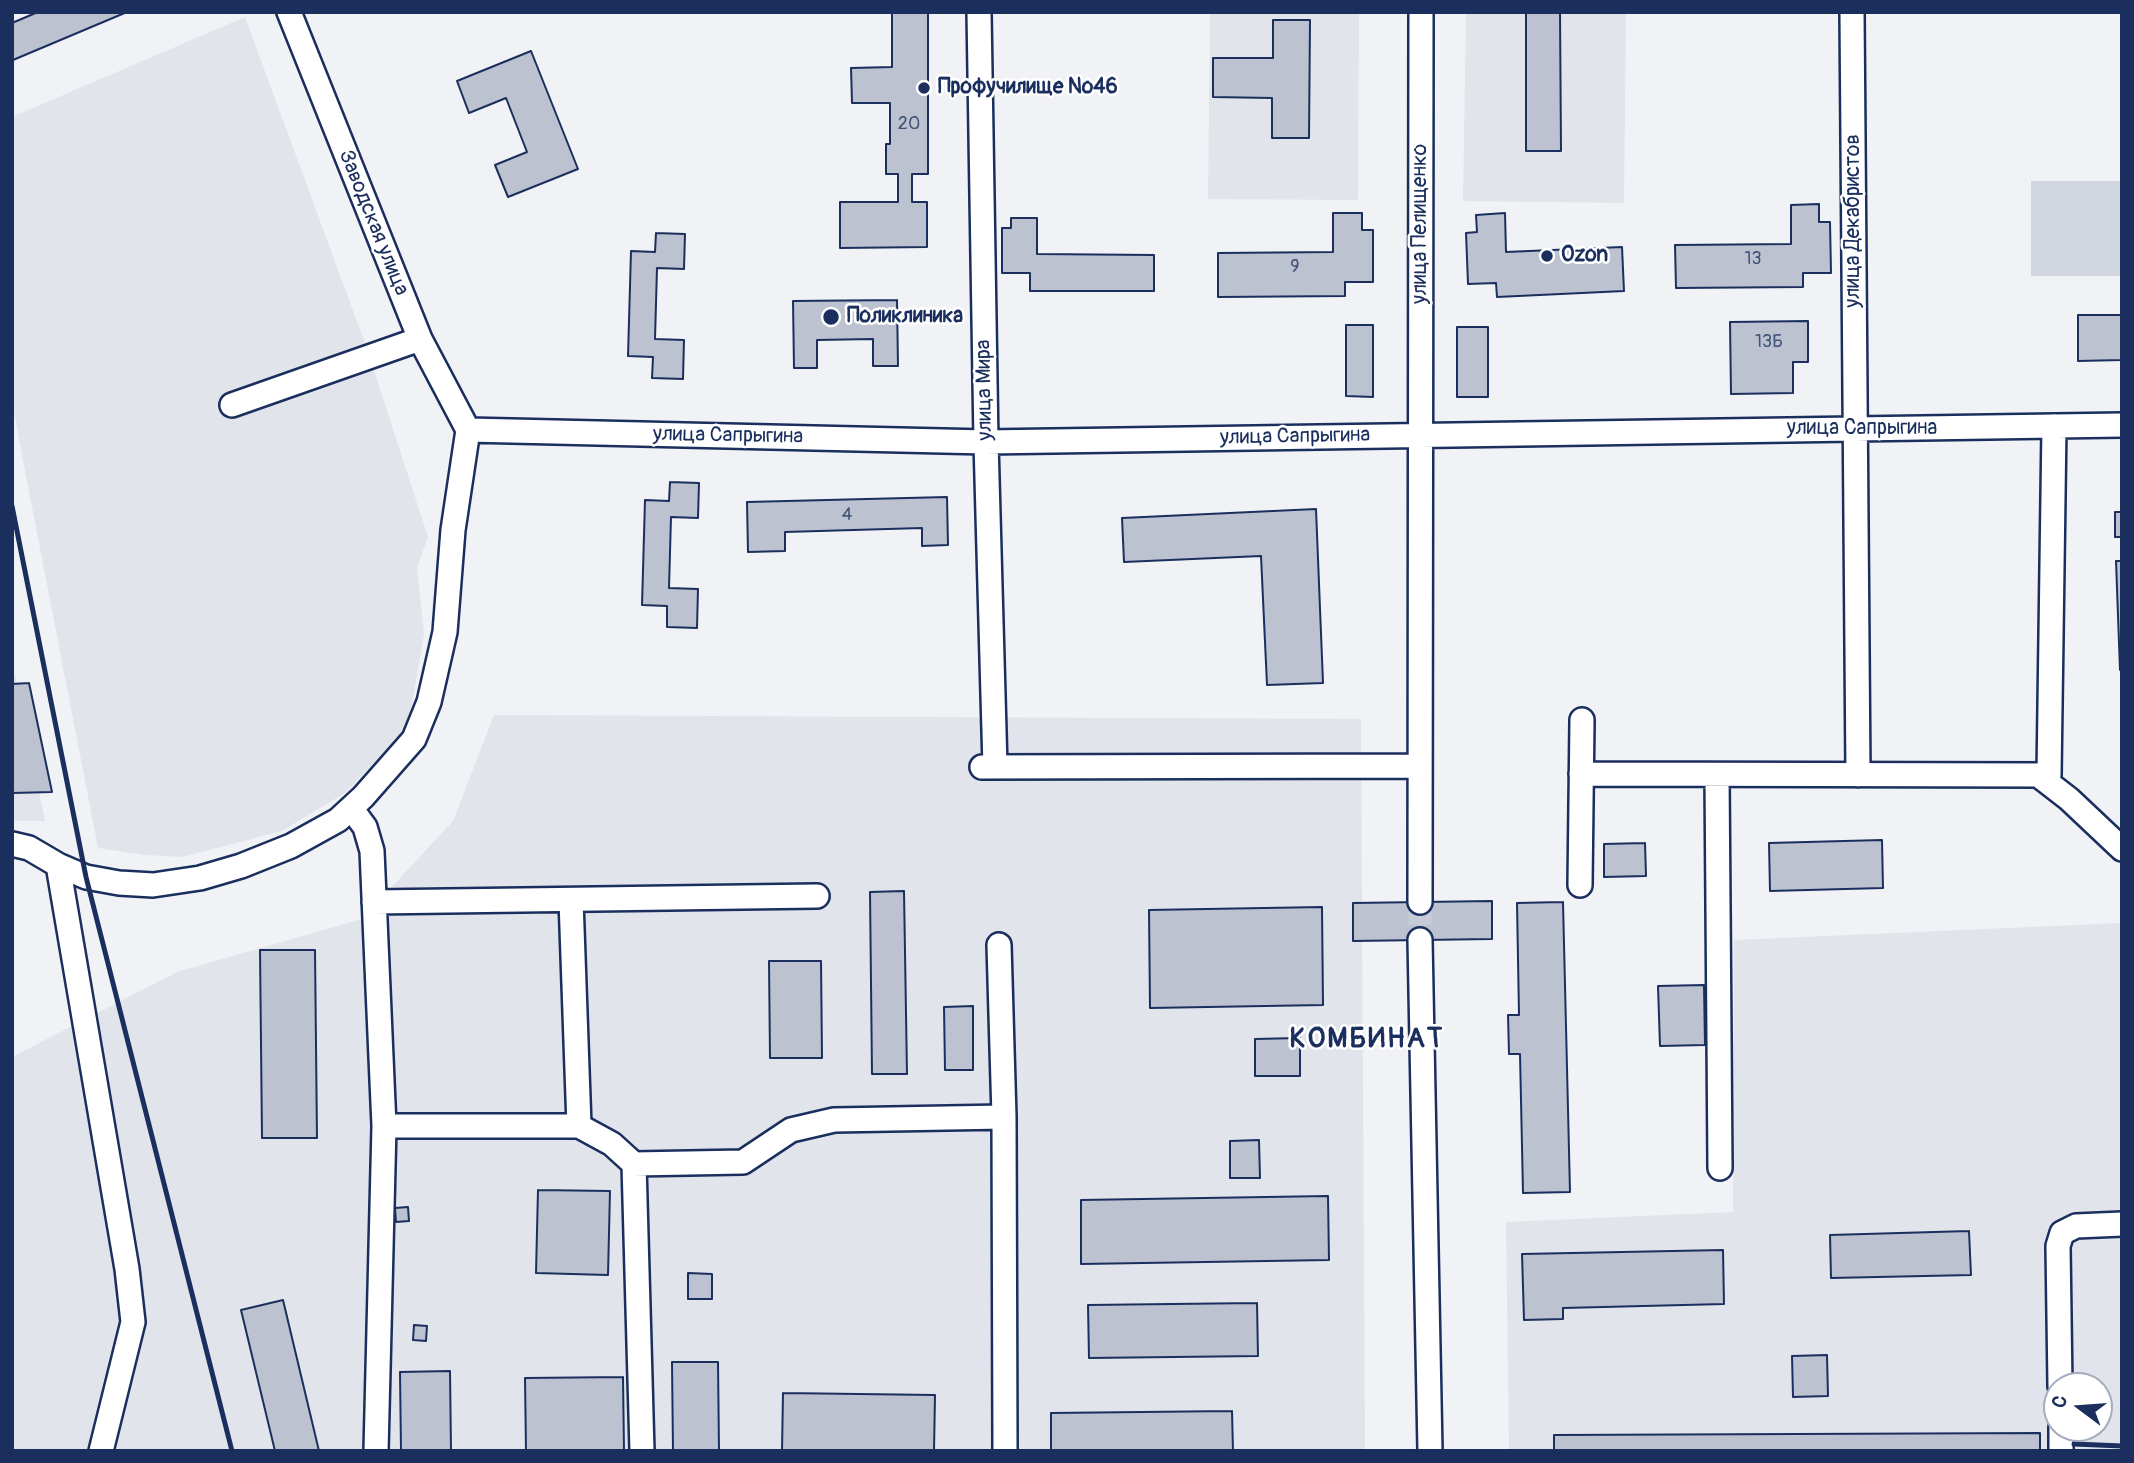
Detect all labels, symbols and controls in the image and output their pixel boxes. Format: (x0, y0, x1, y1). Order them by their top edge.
place label: Профучилище №46 (938, 75, 1118, 101)
marker: Профучилище №46 (916, 80, 932, 96)
house number: 20 (898, 113, 920, 135)
street label: улица Декабристов (1841, 134, 1867, 308)
street label: улица Пелищенко (1408, 144, 1434, 304)
street label: Заводская улица (332, 147, 414, 299)
place label: Ozon (1561, 243, 1608, 269)
marker: Ozon (1539, 248, 1555, 264)
house number: 13 (1744, 248, 1762, 270)
house number: 9 (1290, 256, 1300, 278)
place label: Поликлиника (847, 304, 963, 330)
marker: Поликлиника (821, 307, 841, 327)
house number: 13Б (1755, 331, 1783, 353)
street label: улица Мира (972, 339, 998, 441)
street label: улица Сапрыгина (1787, 416, 1937, 442)
street label: улица Сапрыгина (653, 422, 803, 450)
street label: улица Сапрыгина (1220, 423, 1370, 451)
house number: 4 (842, 504, 852, 526)
district label: КОМБИНАТ (1290, 1023, 1444, 1057)
north arrow (2043, 1372, 2113, 1442)
text: С (2047, 1393, 2073, 1411)

